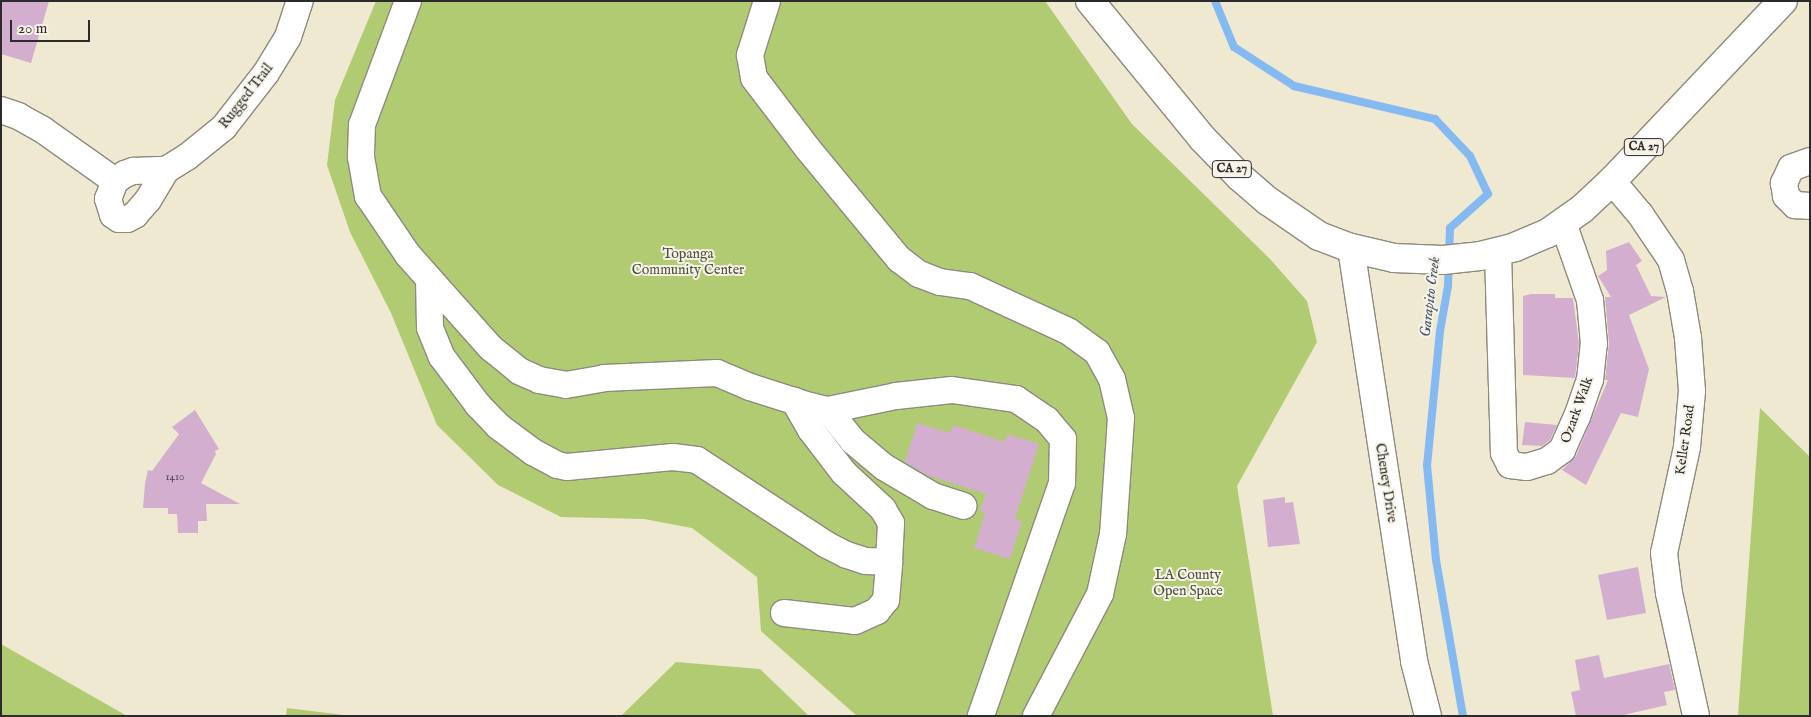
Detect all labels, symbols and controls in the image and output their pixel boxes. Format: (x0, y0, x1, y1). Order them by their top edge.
scale bar (12, 10, 92, 42)
text: 20 m (18, 19, 47, 38)
street label: Rugged Trail (215, 60, 277, 132)
road number: CA 27 (1623, 138, 1665, 156)
road number: CA 27 (1211, 160, 1253, 178)
park label: Topanga Community Center (632, 246, 744, 278)
water label: Garapito Creek (1416, 256, 1444, 338)
street label: Ozark Walk (1557, 374, 1597, 446)
street label: Keller Road (1672, 404, 1698, 476)
street label: Cheney Drive (1371, 442, 1401, 524)
house number: 1410 (166, 470, 184, 484)
park label: LA County Open Space (1153, 567, 1223, 600)

